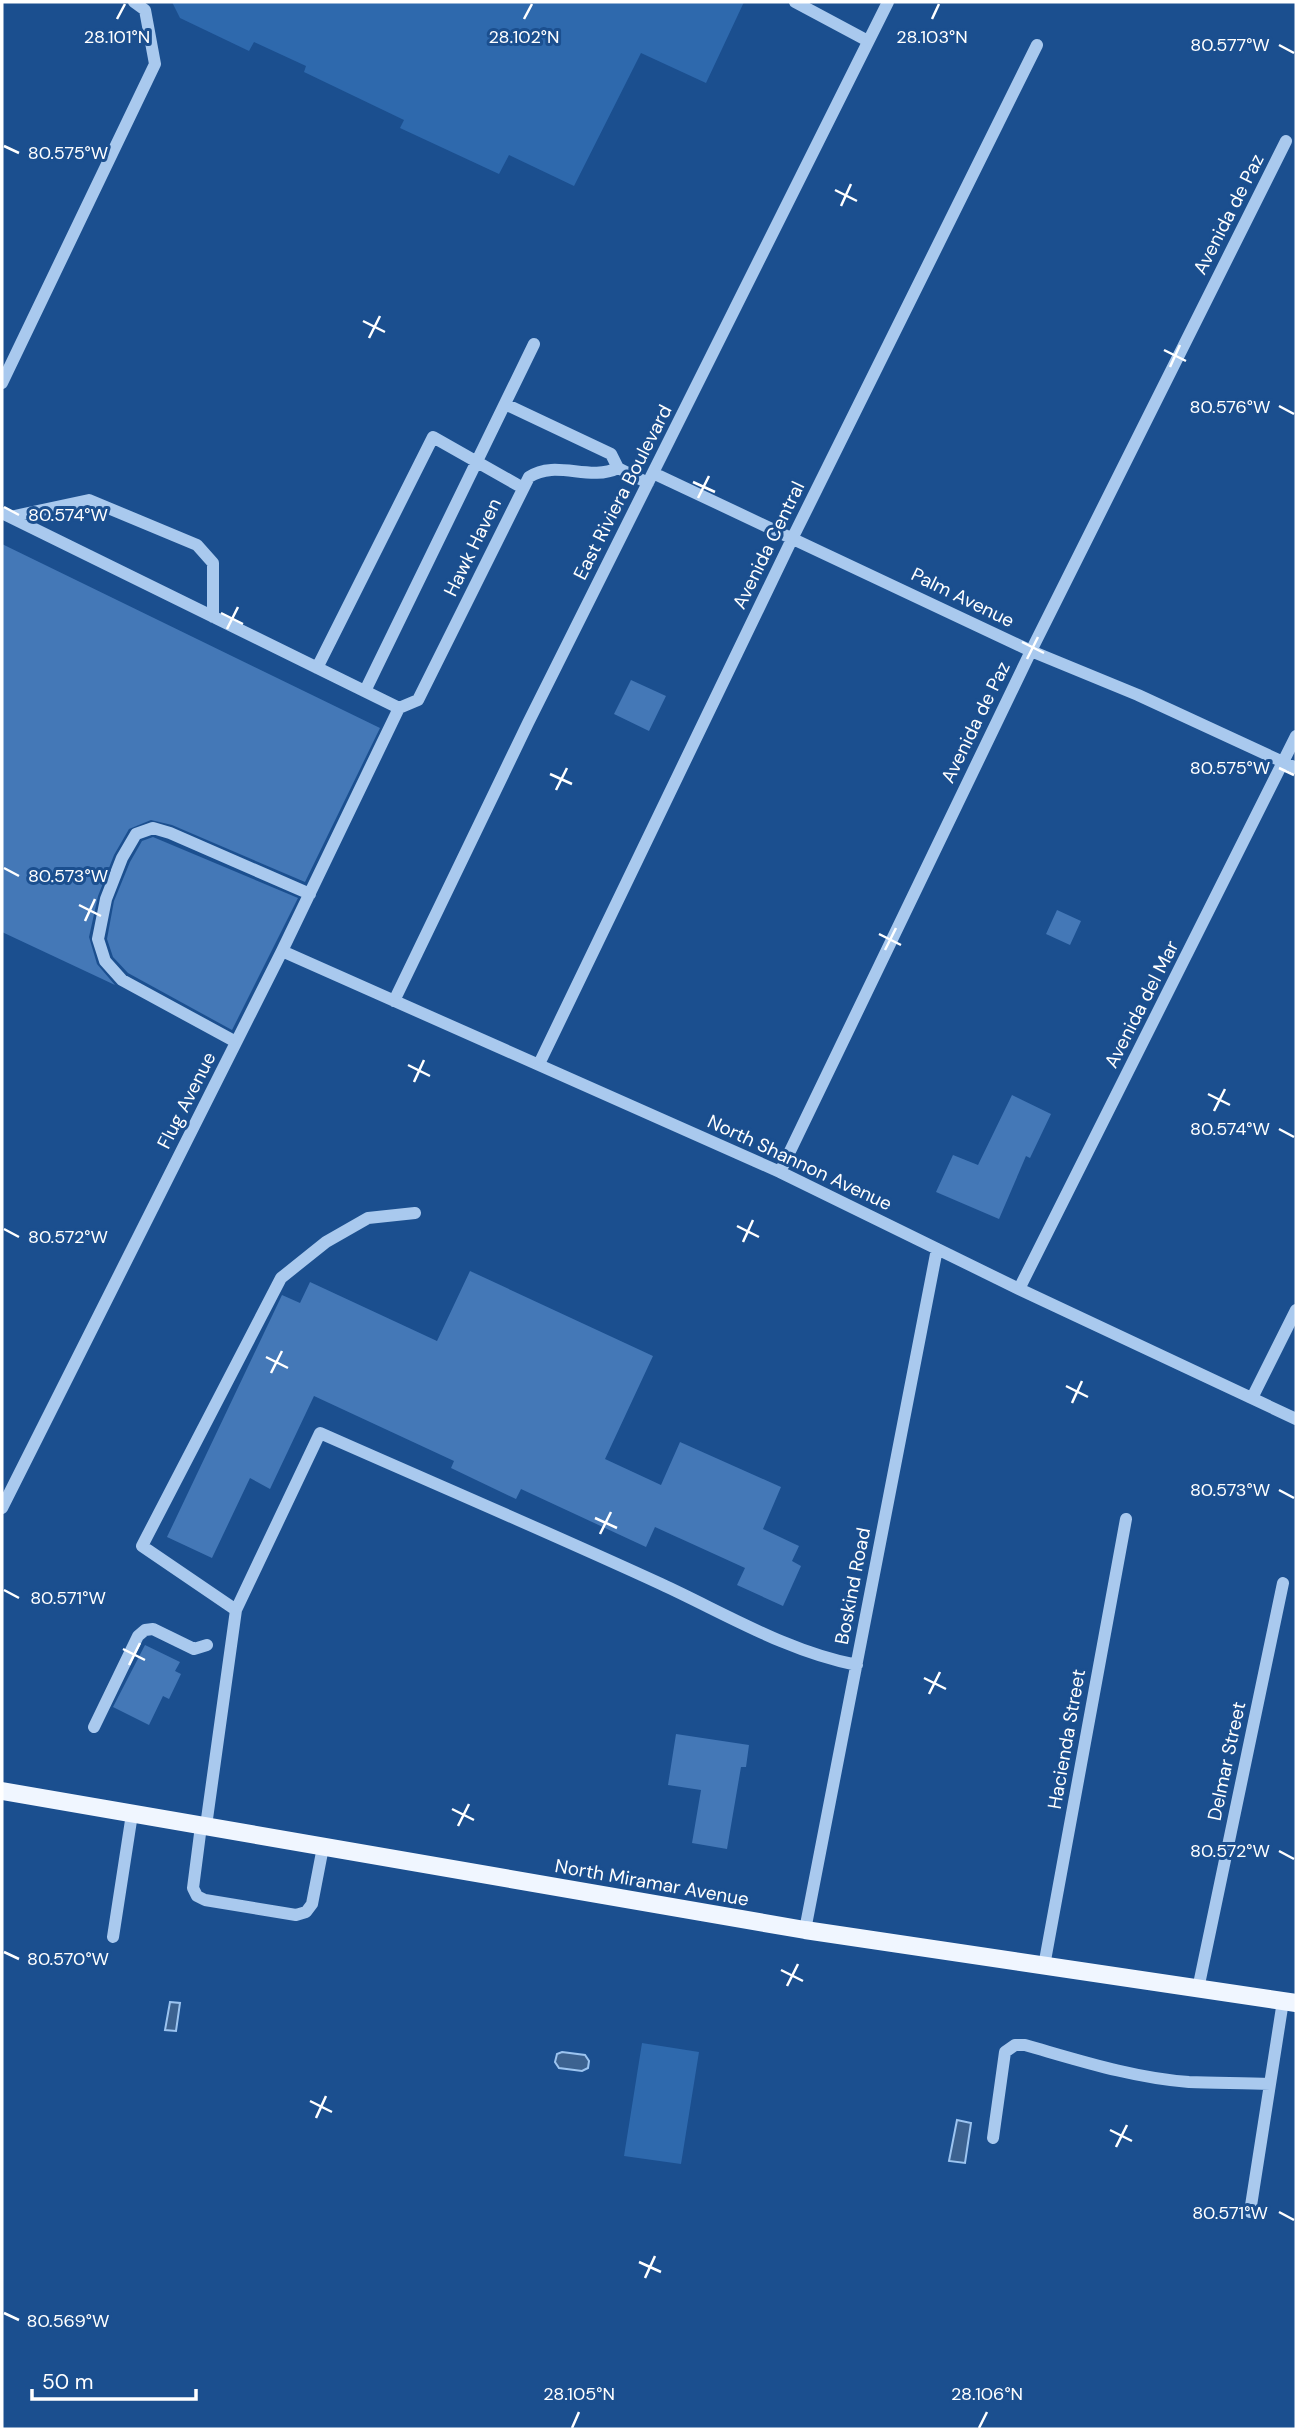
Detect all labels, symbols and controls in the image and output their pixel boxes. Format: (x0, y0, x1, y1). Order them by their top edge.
text: 28.101°N (84, 25, 150, 49)
text: 28.102°N (489, 25, 559, 49)
text: 28.103°N (896, 25, 968, 49)
text: 80.577°W (1190, 33, 1270, 57)
text: 80.575°W (28, 141, 108, 165)
street label: Avenida de Paz (1187, 150, 1270, 279)
text: 80.576°W (1190, 395, 1270, 419)
street label: East Riviera Boulevard (567, 401, 677, 584)
street label: Avenida Central (727, 477, 810, 613)
street label: Hawk Haven (438, 494, 507, 601)
text: 80.574°W (28, 503, 108, 527)
street label: Palm Avenue (907, 562, 1018, 633)
street label: Avenida de Paz (935, 657, 1016, 787)
text: 80.575°W (1190, 756, 1270, 780)
text: 80.573°W (28, 864, 108, 888)
street label: Avenida del Mar (1099, 936, 1184, 1072)
street label: Flug Avenue (151, 1048, 222, 1153)
street label: North Shannon Avenue (704, 1109, 896, 1216)
text: 80.574°W (1190, 1117, 1270, 1141)
text: 80.572°W (28, 1225, 108, 1249)
text: 80.573°W (1190, 1478, 1270, 1502)
street label: Boskind Road (829, 1526, 876, 1647)
text: 80.571°W (30, 1586, 106, 1610)
street label: Hacienda Street (1042, 1667, 1091, 1811)
street label: Delmar Street (1202, 1699, 1251, 1823)
text: 80.572°W (1190, 1839, 1270, 1863)
street label: North Miramar Avenue (553, 1853, 751, 1912)
text: 80.570°W (27, 1947, 109, 1971)
text: 80.571°W (1192, 2201, 1268, 2225)
text: 80.569°W (27, 2309, 109, 2333)
scale bar (32, 2358, 196, 2402)
text: 50 m (42, 2368, 93, 2396)
text: 28.105°N (543, 2382, 615, 2406)
text: 28.106°N (951, 2382, 1023, 2406)

